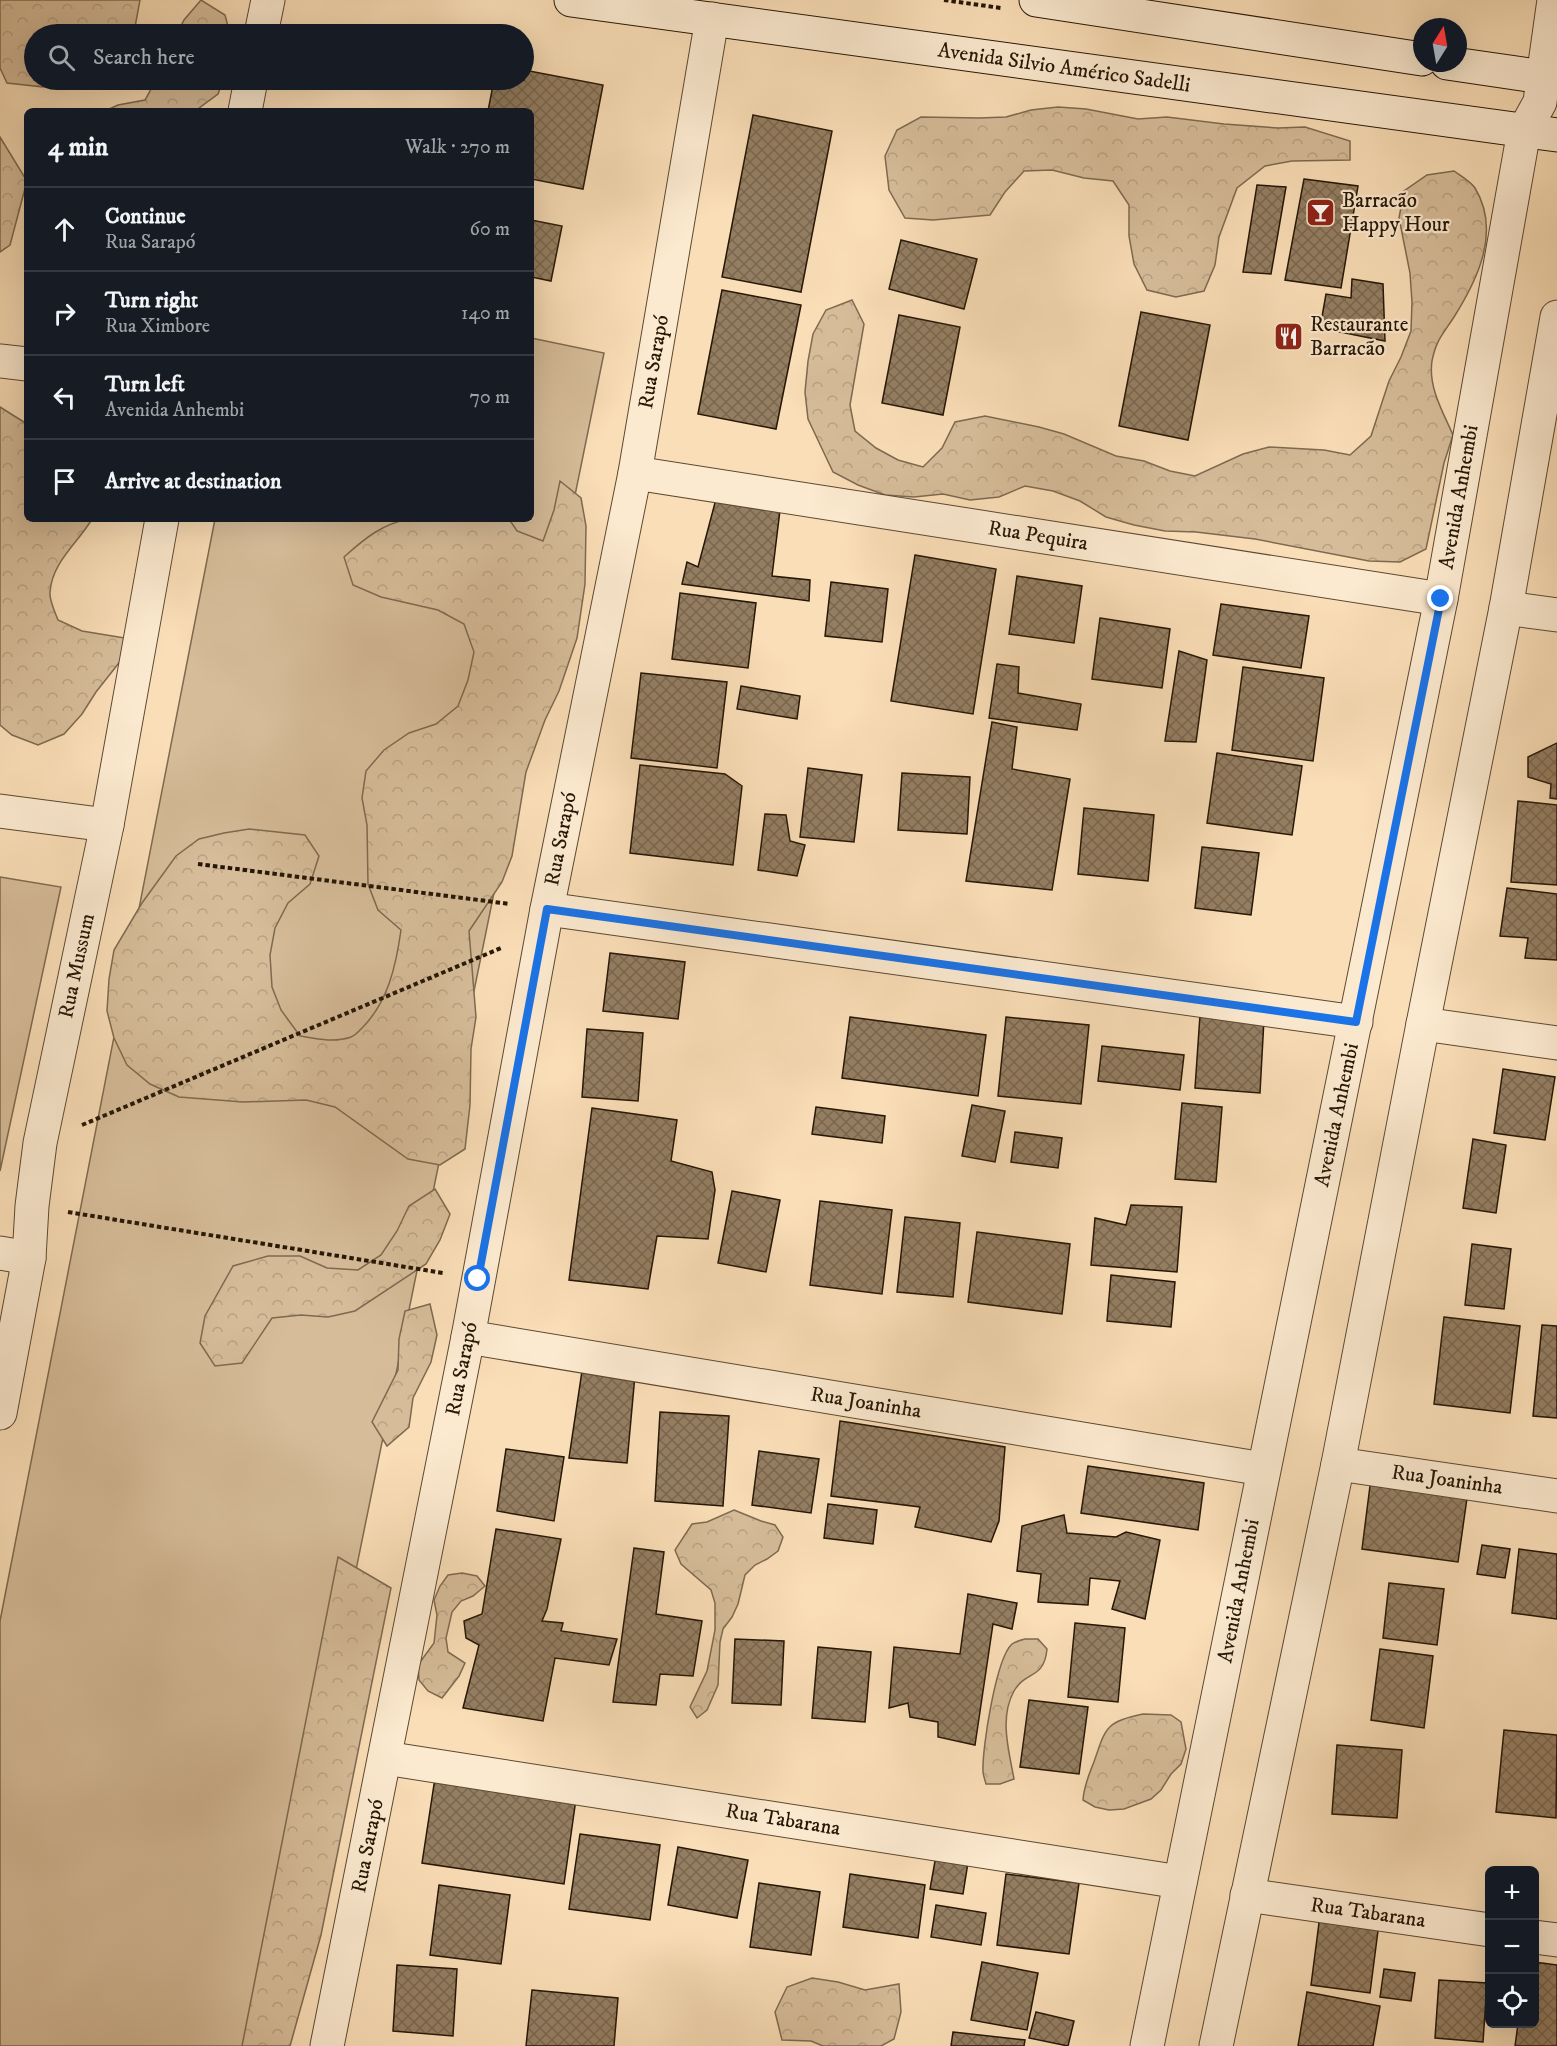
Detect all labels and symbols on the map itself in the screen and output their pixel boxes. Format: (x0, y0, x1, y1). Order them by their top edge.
north arrow (1413, 18, 1467, 72)
street label: Avenida Silvio Américo Sadelli (936, 37, 1192, 99)
place label: Barracão Happy Hour (1342, 188, 1450, 238)
bar icon: Barracão Happy Hour (1305, 197, 1337, 229)
place label: Restaurante Barracão (1310, 312, 1409, 362)
street label: Rua Sarapó (633, 313, 675, 411)
restaurant icon: Restaurante Barracão (1273, 321, 1305, 353)
street label: Avenida Anhembi (1434, 423, 1484, 571)
street label: Rua Pequira (986, 515, 1090, 557)
route end (1427, 585, 1453, 611)
street label: Rua Sarapó (539, 790, 583, 888)
street label: Rua Mussum (53, 911, 101, 1021)
street label: Avenida Anhembi (1309, 1041, 1365, 1189)
route start (464, 1265, 490, 1291)
street label: Rua Sarapó (440, 1320, 484, 1418)
street label: Rua Joaninha (809, 1381, 923, 1425)
street label: Rua Joaninha (1390, 1459, 1504, 1501)
street label: Avenida Anhembi (1212, 1517, 1266, 1665)
street label: Rua Sarapó (346, 1797, 390, 1895)
street label: Rua Tabarana (724, 1798, 842, 1842)
street label: Rua Tabarana (1309, 1892, 1427, 1934)

